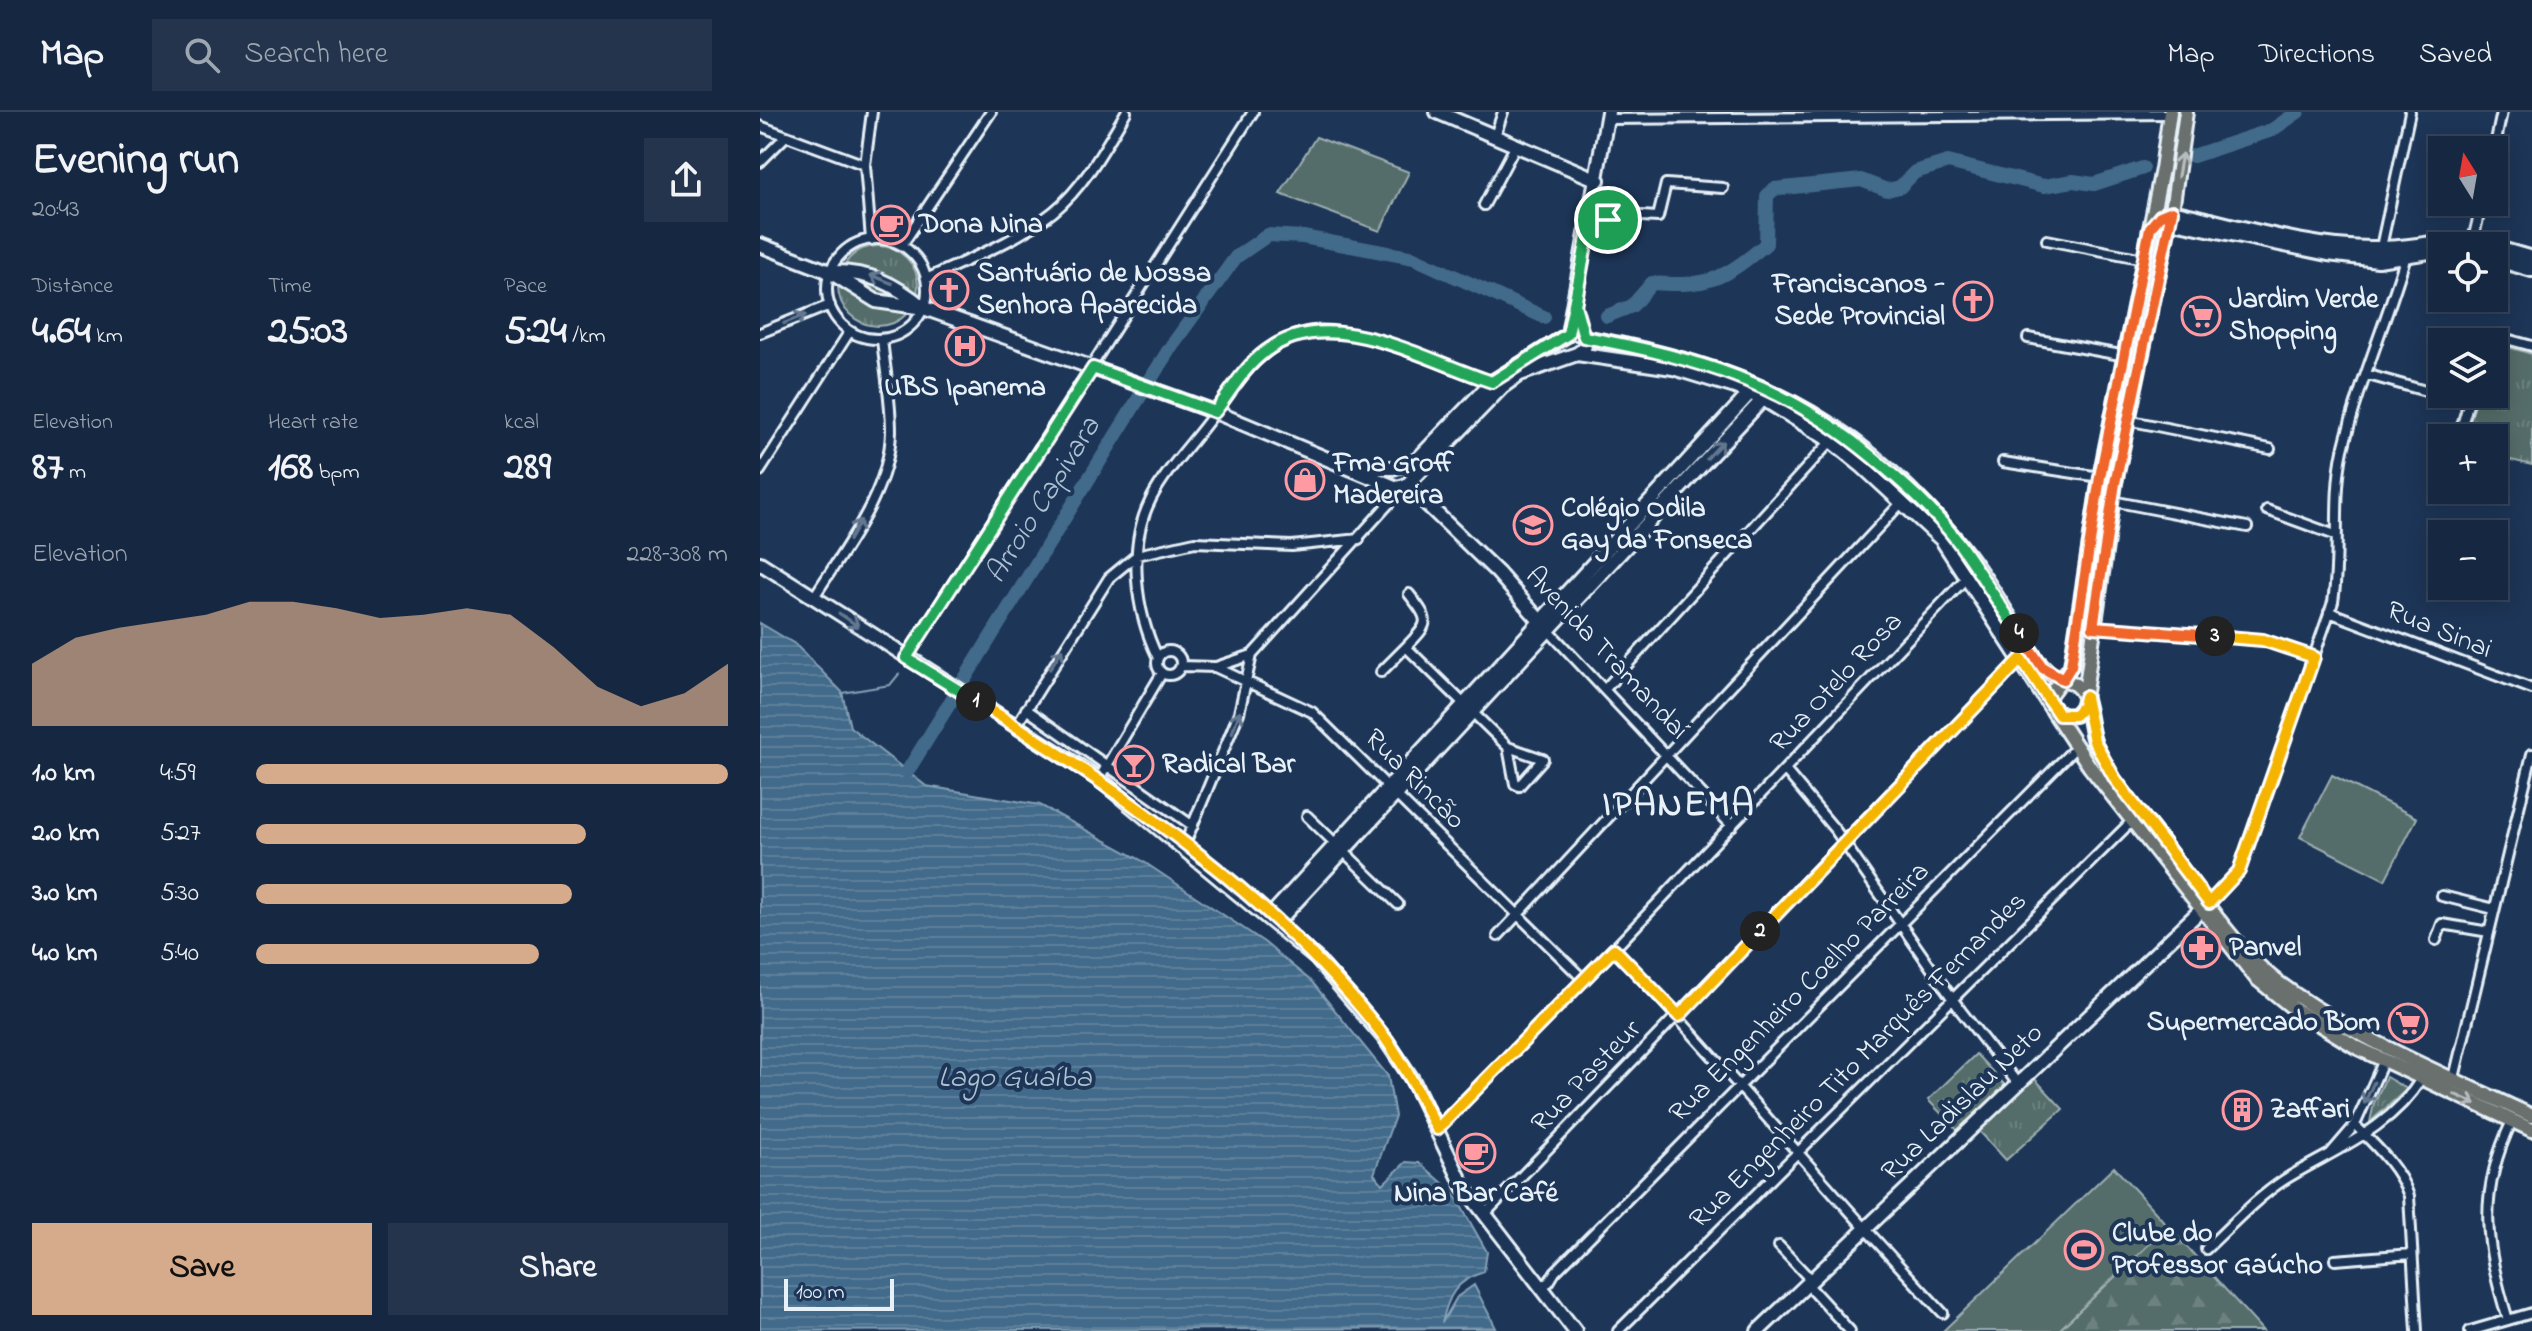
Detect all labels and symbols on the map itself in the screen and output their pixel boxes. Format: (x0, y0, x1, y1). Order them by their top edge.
north arrow (2428, 136, 2508, 216)
one-way arrow (2174, 153, 2189, 178)
pin (1574, 186, 1642, 254)
cafe icon: Dona Nina (870, 204, 912, 246)
place label: Dona Nina (917, 205, 1043, 246)
place label: Santuário de Nossa Senhora Aparecida (977, 254, 1211, 327)
place label: Franciscanos - Sede Provincial (1770, 265, 1945, 338)
church icon: Santuário de Nossa Senhora Aparecida (928, 269, 970, 311)
one-way arrow (869, 271, 894, 285)
church icon: Franciscanos - Sede Provincial (1952, 280, 1994, 322)
place label: Jardim Verde Shopping (2229, 280, 2380, 354)
supermarket icon: Jardim Verde Shopping (2180, 295, 2222, 337)
one-way arrow (782, 311, 807, 325)
hospital icon: UBS Ipanema (944, 325, 986, 367)
place label: UBS Ipanema (884, 368, 1046, 409)
water label: Arroio Capivara (975, 409, 1113, 593)
one-way arrow (1706, 440, 1725, 460)
place label: Fma Groff Madereira (1331, 444, 1455, 517)
shop icon: Fma Groff Madereira (1284, 459, 1326, 501)
place label: Colégio Odila Gay da Fonseca (1561, 489, 1752, 562)
school or university icon: Colégio Odila Gay da Fonseca (1512, 504, 1554, 546)
one-way arrow (848, 519, 863, 543)
street label: Avenida Tramandaí (1514, 558, 1698, 750)
street label: Rua Sinai (2380, 591, 2498, 671)
street label: Rua Otelo Rosa (1761, 603, 1913, 763)
one-way arrow (838, 612, 860, 628)
pin: 4 (1999, 613, 2039, 653)
pin: 3 (2195, 616, 2235, 656)
one-way arrow (1048, 649, 1065, 671)
pin: 1 (956, 681, 996, 721)
one-way arrow (1229, 710, 1244, 735)
street label: Rua Rincão (1354, 720, 1474, 840)
bar icon: Radical Bar (1113, 744, 1155, 786)
place label: Radical Bar (1162, 745, 1297, 786)
district label: IPANEMA (1602, 780, 1756, 833)
street label: Rua Engenheiro Coelho Parreira (1660, 853, 1940, 1133)
street label: Rua Engenheiro Tito Marquês Fernandes (1681, 883, 2037, 1239)
pin: 2 (1740, 911, 1780, 951)
pharmacy icon: Panvel (2180, 927, 2222, 969)
place label: Panvel (2229, 928, 2302, 969)
supermarket icon: Supermercado Bom (2387, 1002, 2429, 1044)
place label: Supermercado Bom (2147, 1003, 2380, 1044)
street label: Rua Pasteur (1522, 1011, 1652, 1143)
street label: Rua Ladislau Neto (1872, 1015, 2054, 1191)
water label: Lago Guaíba (938, 1057, 1093, 1101)
one-way arrow (2360, 1080, 2375, 1105)
building icon: Zaffari (2221, 1089, 2263, 1131)
place label: Zaffari (2270, 1090, 2350, 1131)
one-way arrow (2452, 1093, 2477, 1108)
cafe icon: Nina Bar Café (1455, 1132, 1497, 1174)
place label: Nina Bar Café (1394, 1174, 1559, 1215)
place label: Clube do Professor Gaúcho (2112, 1214, 2323, 1287)
sports icon: Clube do Professor Gaúcho (2063, 1229, 2105, 1271)
scale bar (784, 1275, 894, 1311)

